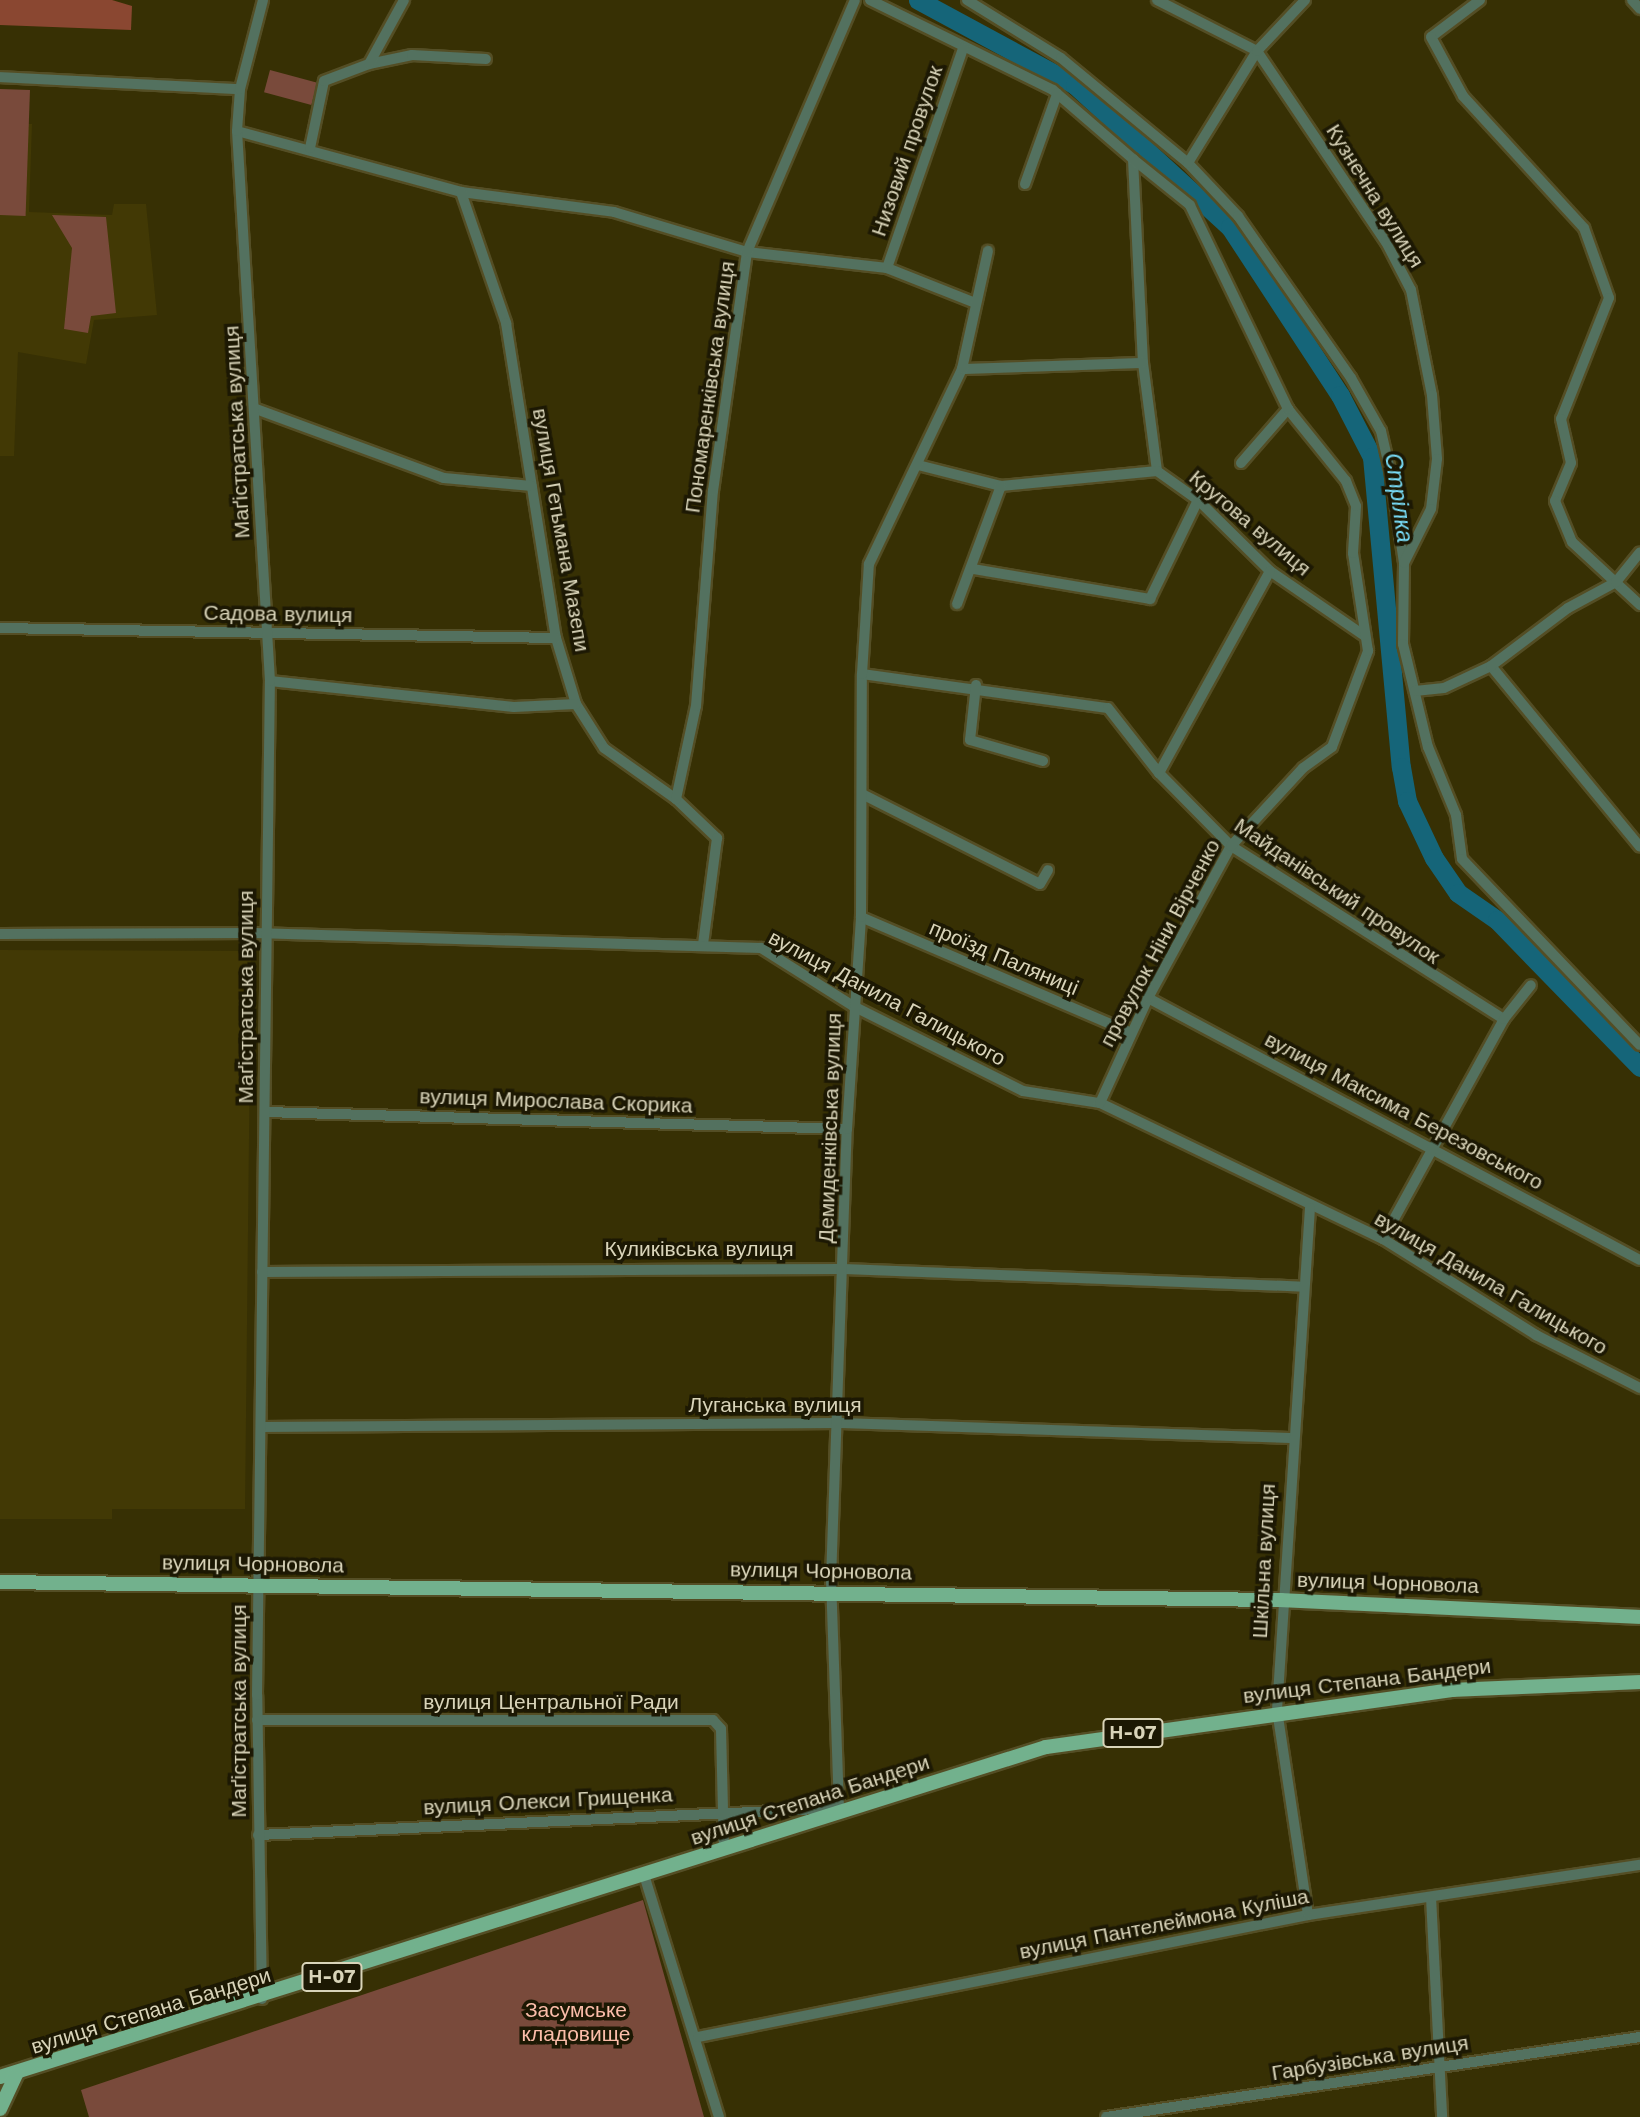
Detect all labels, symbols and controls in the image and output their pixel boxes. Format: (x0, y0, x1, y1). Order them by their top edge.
street label: Низовий провулок (866, 62, 948, 240)
street label: Кузнечна вулиця (1321, 120, 1429, 272)
street label: Пономаренківська вулиця (680, 260, 740, 514)
street label: Маґістратська вулиця (219, 325, 255, 539)
street label: вулиця Гетьмана Мазепи (527, 406, 595, 654)
water label: Стрілка (1378, 452, 1418, 544)
street label: Кругова вулиця (1184, 465, 1316, 581)
street label: Садова вулиця (203, 600, 353, 628)
street label: Майданівський провулок (1230, 813, 1444, 969)
street label: провулок Ніни Вірченко (1095, 835, 1225, 1051)
street label: Маґістратська вулиця (233, 890, 259, 1104)
street label: проїзд Паляниці (926, 915, 1082, 1001)
street label: вулиця Данила Галицького (764, 925, 1010, 1071)
street label: Демиденківська вулиця (813, 1012, 847, 1244)
street label: вулиця Максима Березовського (1261, 1027, 1547, 1195)
street label: вулиця Мирослава Скорика (419, 1084, 693, 1118)
street label: вулиця Данила Галицького (1370, 1206, 1612, 1360)
street label: Куликівська вулиця (604, 1236, 794, 1262)
street label: Луганська вулиця (688, 1392, 862, 1418)
street label: Шкільна вулиця (1247, 1483, 1281, 1639)
street label: вулиця Чорновола (162, 1550, 344, 1578)
street label: вулиця Чорновола (730, 1557, 912, 1585)
street label: вулиця Чорновола (1297, 1567, 1479, 1599)
street label: Маґістратська вулиця (226, 1604, 252, 1818)
street label: вулиця Степана Бандери (1242, 1653, 1492, 1709)
street label: вулиця Центральної Ради (423, 1689, 679, 1715)
road number: Н-07 (1102, 1718, 1164, 1749)
street label: вулиця Степана Бандери (688, 1749, 932, 1851)
street label: вулиця Олекси Грищенка (423, 1782, 673, 1820)
street label: вулиця Пантелеймона Куліша (1017, 1884, 1311, 1964)
street label: вулиця Степана Бандери (28, 1962, 274, 2060)
road number: Н-07 (300, 1962, 364, 1993)
park label: Засумське кладовище (522, 1997, 630, 2047)
street label: Гарбузівська вулиця (1270, 2030, 1470, 2086)

